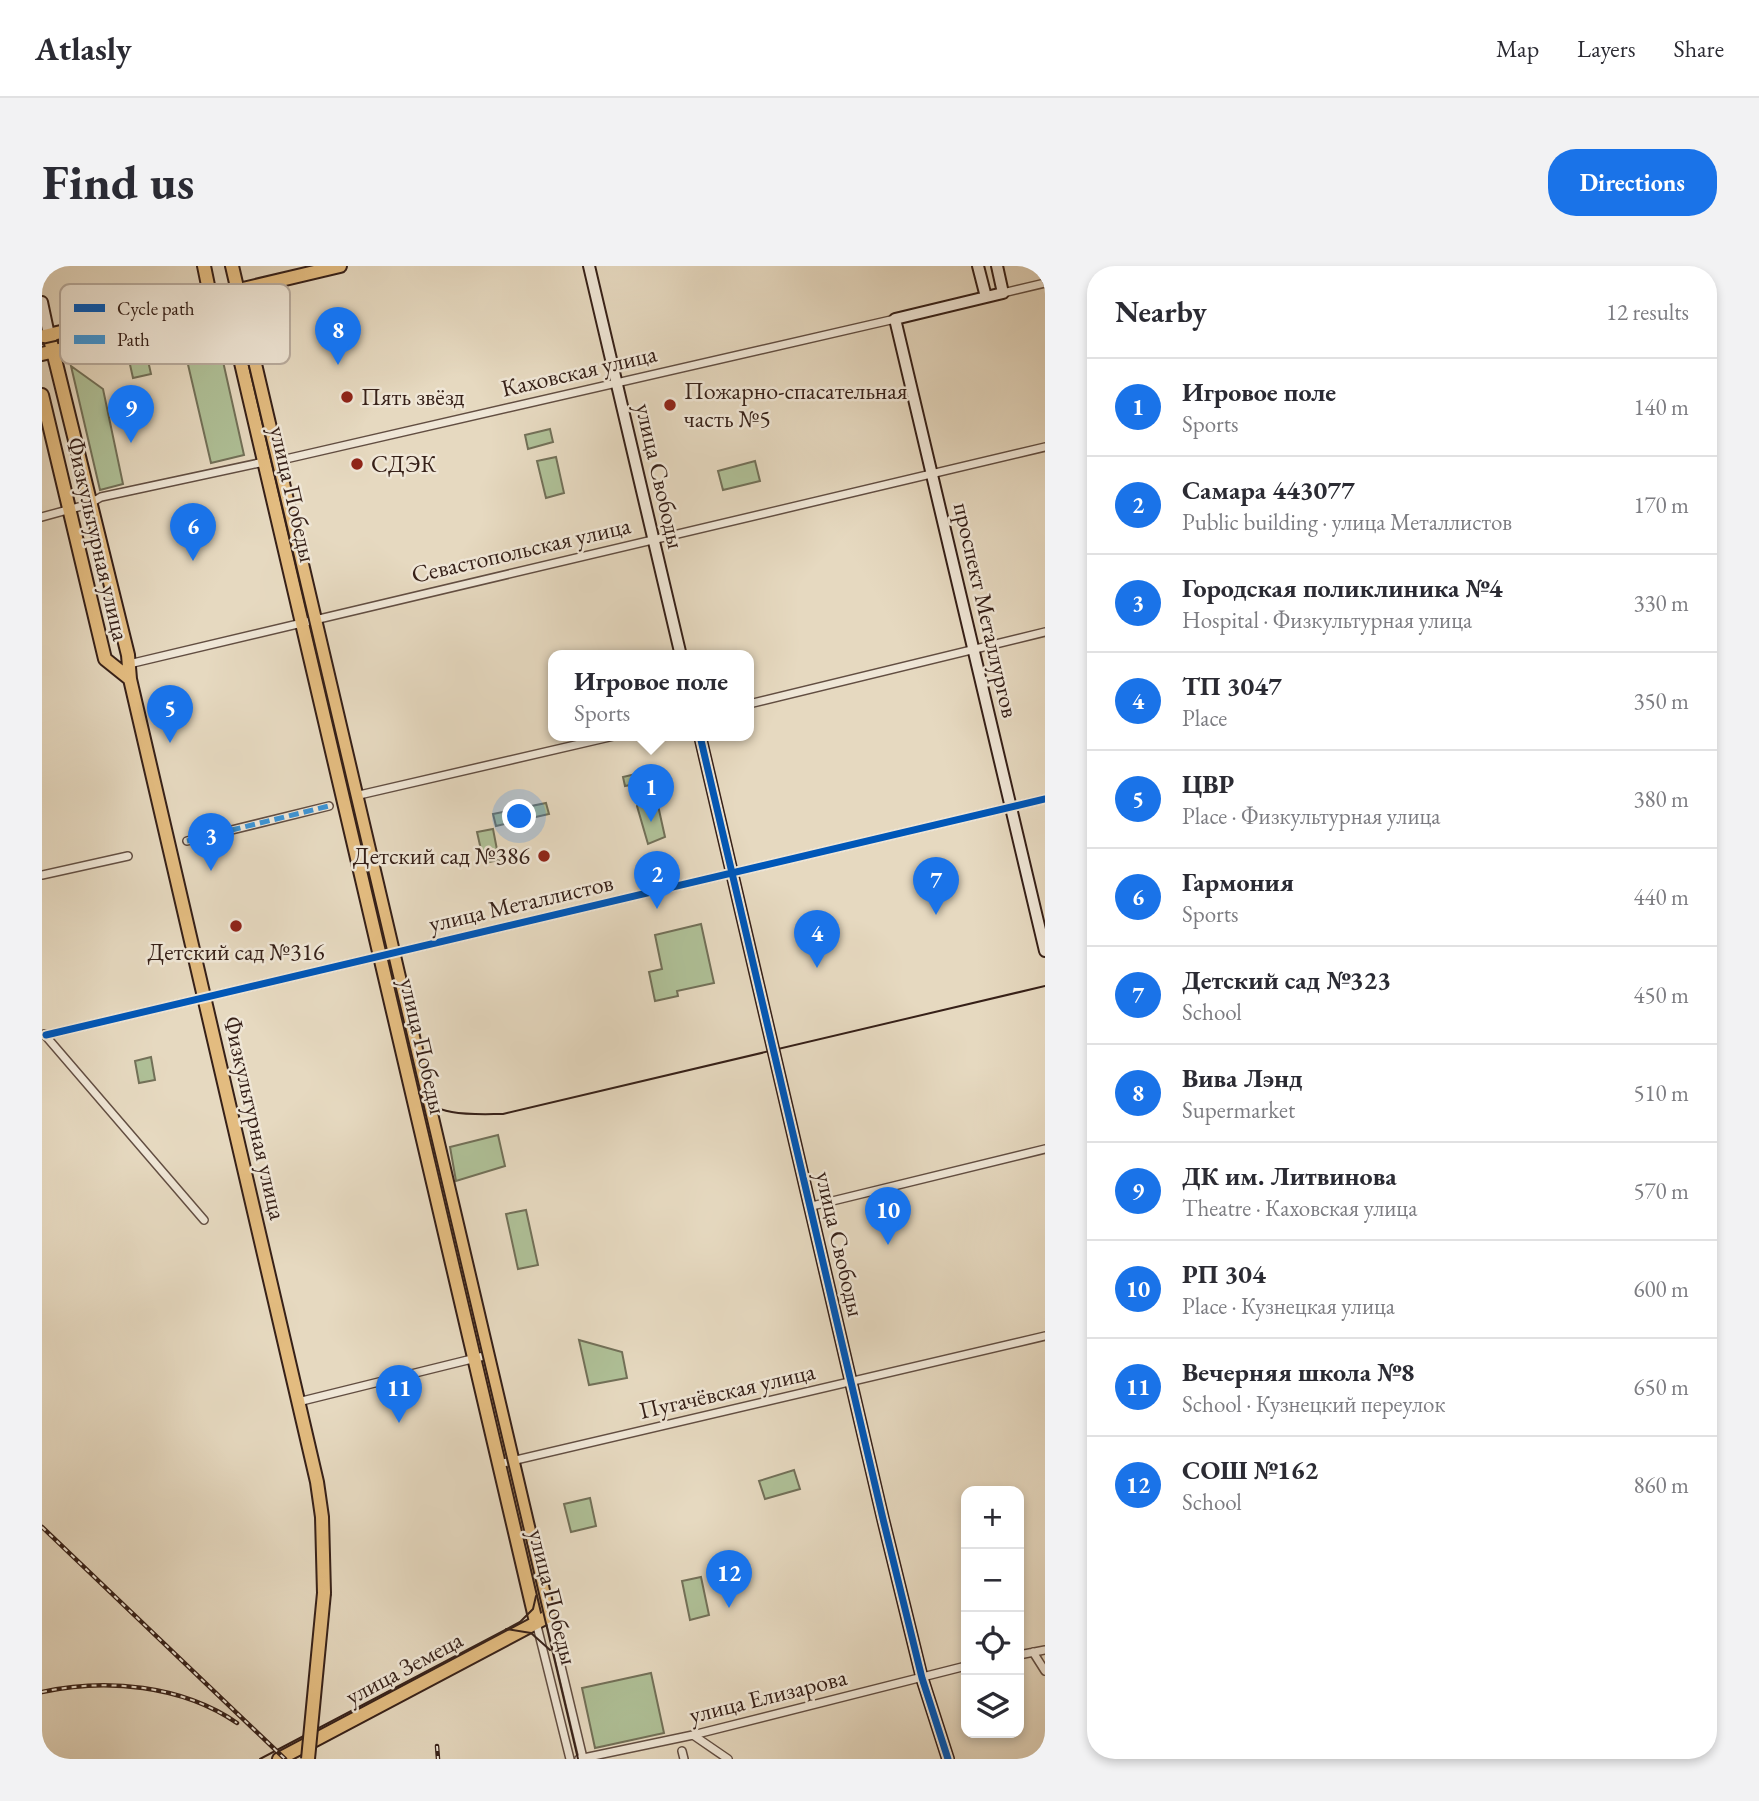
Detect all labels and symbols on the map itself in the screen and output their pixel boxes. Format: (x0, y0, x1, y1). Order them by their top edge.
legend (60, 284, 290, 364)
text: Cycle path (117, 296, 195, 321)
pin: 8 (315, 307, 361, 365)
text: Path (117, 327, 150, 352)
street label: Каховская улица (498, 337, 660, 403)
place label: Пожарно-спасательная часть №5 (684, 375, 908, 434)
place label: Пять звёзд (361, 381, 464, 412)
pin: 9 (108, 385, 154, 443)
marker: Пять звёзд (339, 389, 355, 405)
marker: Пожарно-спасательная часть №5 (662, 397, 678, 413)
street label: улица Свободы (629, 400, 692, 552)
street label: улица Победы (263, 423, 324, 565)
street label: Физкультурная улица (60, 434, 137, 644)
place label: СДЭК (371, 448, 437, 479)
marker: СДЭК (349, 456, 365, 472)
street label: проспект Металлургов (947, 499, 1026, 721)
pin: 6 (170, 503, 216, 561)
street label: Севастопольская улица (408, 509, 634, 590)
pin: 5 (147, 685, 193, 743)
pin: 1 (628, 764, 674, 822)
your location (502, 799, 536, 833)
pin: 3 (188, 813, 234, 871)
place label: Детский сад №386 (353, 840, 530, 871)
marker: Детский сад №386 (536, 848, 552, 864)
pin: 2 (634, 851, 680, 909)
pin: 7 (913, 857, 959, 915)
street label: улица Металлистов (426, 866, 616, 939)
pin: 4 (794, 910, 840, 968)
marker: Детский сад №316 (228, 918, 244, 934)
place label: Детский сад №316 (147, 936, 325, 967)
street label: улица Победы (393, 975, 454, 1117)
street label: Физкультурная улица (217, 1013, 294, 1223)
street label: улица Свободы (809, 1168, 872, 1320)
pin: 10 (865, 1187, 911, 1245)
street label: Пугачёвская улица (636, 1355, 818, 1426)
pin: 11 (376, 1365, 422, 1423)
street label: улица Победы (522, 1526, 585, 1668)
pin: 12 (706, 1550, 752, 1608)
street label: улица Земеца (340, 1623, 468, 1711)
street label: улица Елизарова (686, 1661, 850, 1730)

